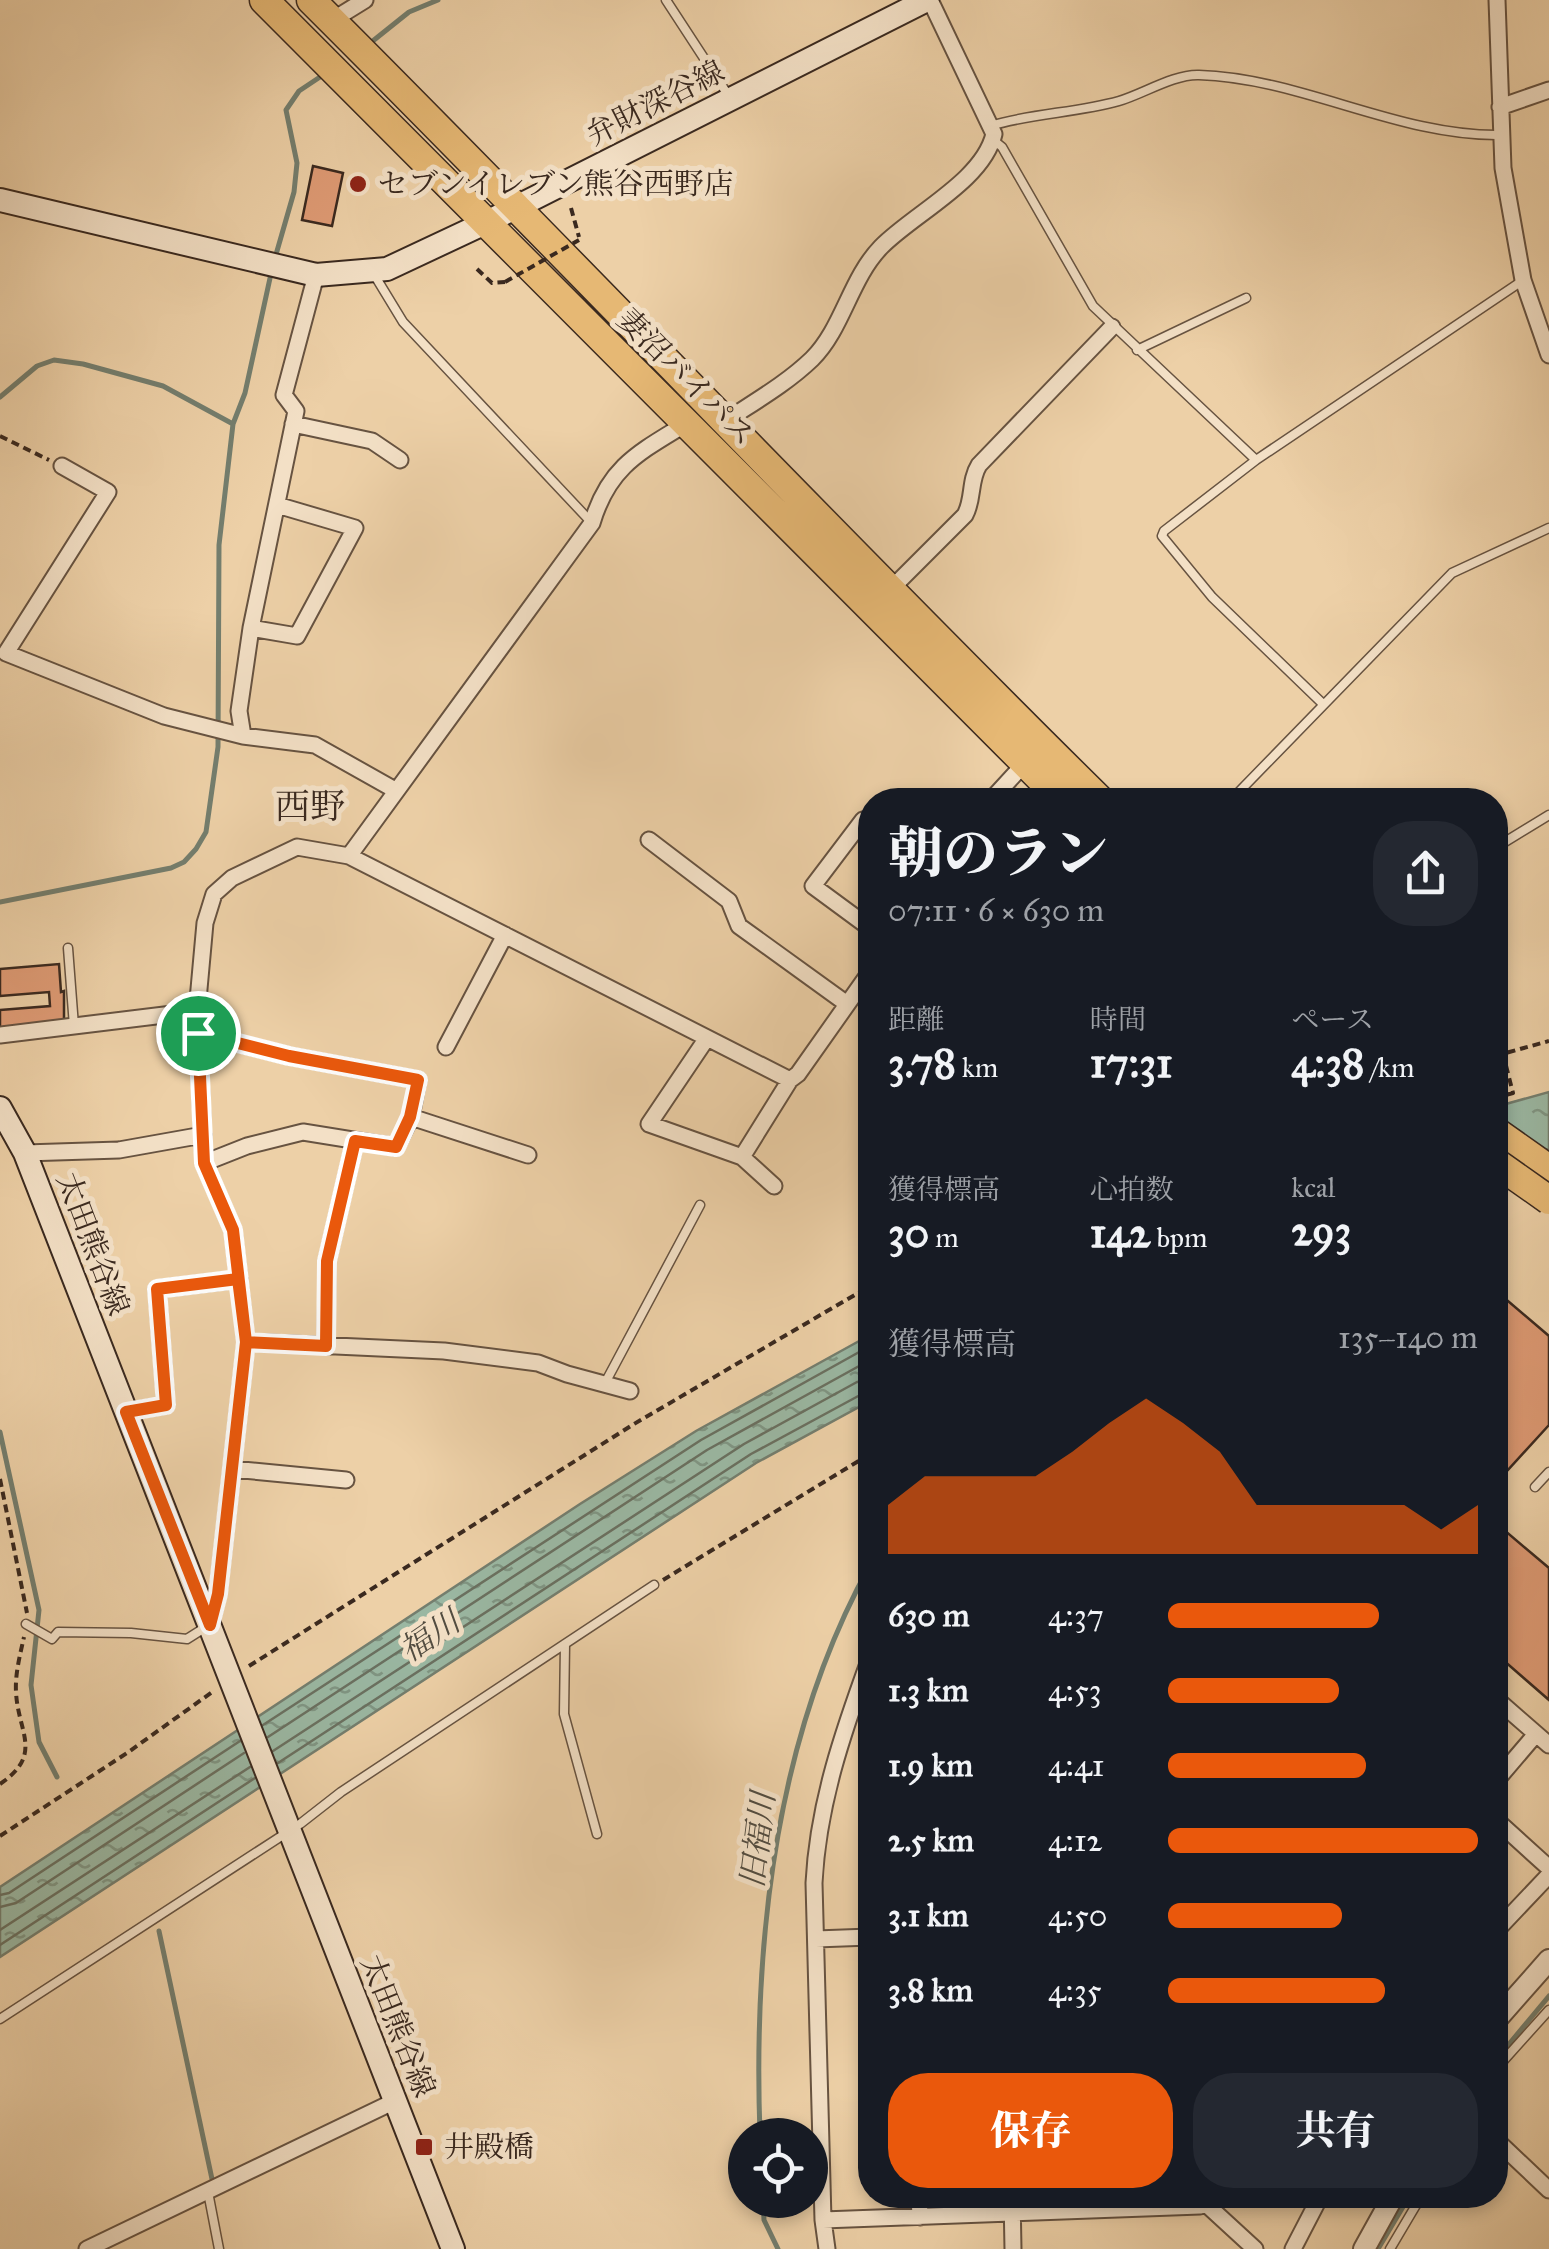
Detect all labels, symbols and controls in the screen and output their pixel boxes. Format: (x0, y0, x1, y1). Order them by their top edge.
street label: 弁財深谷線 (580, 53, 730, 153)
place label: セブンイレブン熊谷西野店 (378, 166, 734, 202)
marker: セブンイレブン熊谷西野店 (347, 173, 369, 195)
street label: 妻沼バイパス (610, 301, 762, 453)
district label: 西野 (275, 785, 345, 828)
text: 朝のラン (888, 820, 1108, 887)
button: share (1373, 821, 1478, 926)
text: 07:11 · 6 × 630 m (888, 891, 1104, 930)
pin (156, 991, 241, 1076)
text: 距離 (888, 1002, 944, 1037)
text: 時間 (1090, 1002, 1146, 1037)
text: ペース (1291, 1002, 1374, 1037)
icon: arrive (171, 1006, 226, 1061)
text: 3.78 (888, 1037, 956, 1089)
text: 17:31 (1090, 1037, 1173, 1089)
text: 4:38 (1291, 1037, 1364, 1089)
text: km (956, 1050, 998, 1085)
text: /km (1364, 1050, 1415, 1085)
street label: 太田熊谷線 (49, 1168, 137, 1320)
text: kcal (1291, 1170, 1335, 1205)
text: 獲得標高 (888, 1172, 1000, 1207)
text: 心拍数 (1090, 1172, 1174, 1207)
text: 293 (1291, 1205, 1351, 1257)
text: 30 (888, 1207, 929, 1259)
text: 142 (1090, 1207, 1150, 1259)
text: m (929, 1220, 959, 1255)
text: bpm (1150, 1220, 1207, 1255)
text: 135–140 m (1338, 1318, 1478, 1357)
text: 獲得標高 (888, 1325, 1016, 1364)
text: 630 m (888, 1596, 970, 1635)
text: 4:37 (1048, 1596, 1104, 1635)
water label: 福川 (393, 1600, 470, 1670)
text: 1.3 km (888, 1671, 969, 1710)
text: 4:53 (1048, 1671, 1102, 1710)
text: 1.9 km (888, 1746, 973, 1785)
text: 4:41 (1048, 1746, 1104, 1785)
water label: 旧福川 (733, 1787, 784, 1890)
text: 2.5 km (888, 1821, 974, 1860)
text: 4:12 (1048, 1821, 1102, 1860)
text: 3.1 km (888, 1896, 969, 1935)
text: 4:50 (1048, 1896, 1107, 1935)
street label: 太田熊谷線 (353, 1950, 443, 2102)
text: 3.8 km (888, 1971, 973, 2010)
text: 4:35 (1048, 1971, 1102, 2010)
button: 保存 (888, 2073, 1173, 2188)
button: 共有 (1193, 2073, 1478, 2188)
map controls (728, 2118, 828, 2218)
button: locate (728, 2118, 828, 2218)
place label: 井殿橋 (444, 2129, 534, 2165)
marker: 井殿橋 (413, 2136, 435, 2158)

